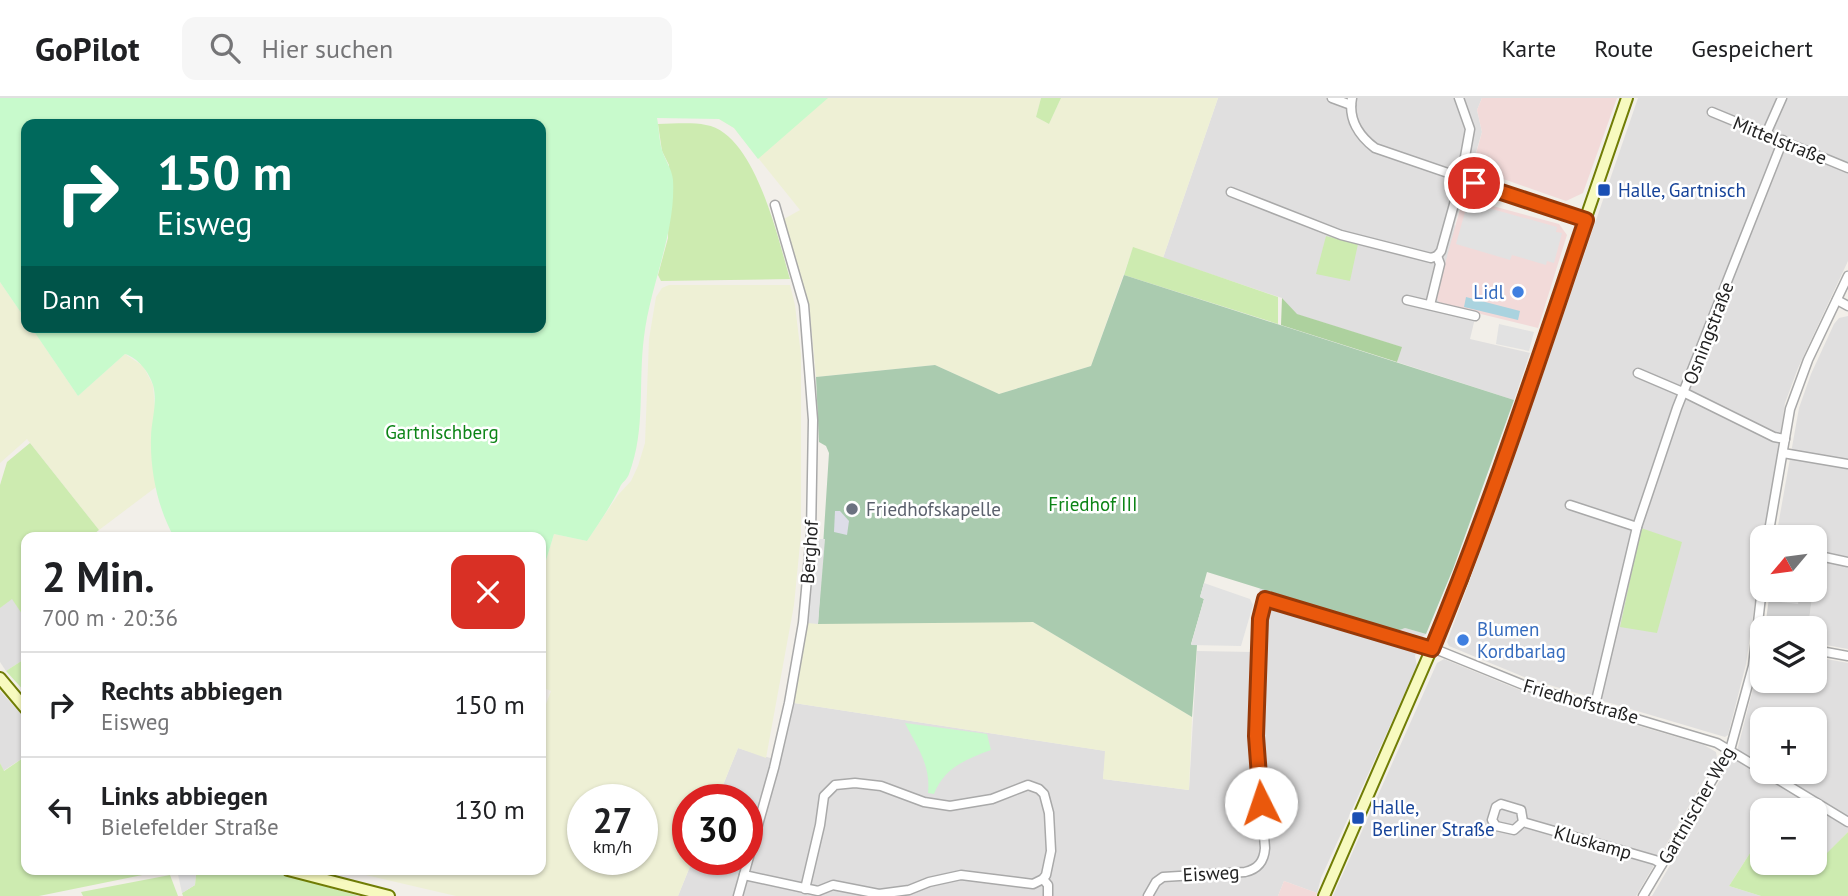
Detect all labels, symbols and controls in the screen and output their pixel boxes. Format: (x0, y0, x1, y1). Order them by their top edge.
search box (182, 17, 672, 80)
text: GoPilot (35, 27, 140, 70)
icon: search (206, 29, 244, 67)
text: Hier suchen (262, 32, 393, 65)
text: Karte (1501, 33, 1556, 64)
text: Route (1594, 33, 1653, 64)
text: Gespeichert (1691, 33, 1813, 64)
street label: Mittelstraße (1730, 110, 1830, 170)
text: 150 m (157, 140, 292, 204)
icon: right (42, 147, 133, 238)
pin (1444, 153, 1504, 213)
icon: arrive (1455, 164, 1493, 202)
place label: Halle, Gartnisch (1618, 178, 1746, 202)
marker: Halle, Gartnisch (1596, 182, 1612, 198)
text: Eisweg (157, 202, 252, 244)
street label: Osningstraße (1677, 278, 1739, 388)
icon: left (114, 280, 152, 318)
place label: Lidl (1473, 280, 1504, 304)
text: Dann (42, 283, 100, 316)
marker: Lidl (1510, 284, 1526, 300)
park label: Gartnischberg (385, 420, 499, 444)
park label: Friedhof III (1048, 492, 1138, 516)
place label: Friedhofskapelle (866, 497, 1001, 521)
marker: Friedhofskapelle (844, 501, 860, 517)
street label: Berghof (795, 518, 823, 585)
north arrow (1750, 525, 1827, 602)
map controls (1750, 525, 1827, 875)
text: 2 Min. (42, 549, 155, 604)
button: close (451, 555, 525, 629)
text: 700 m · 20:36 (42, 603, 178, 632)
button: layers (1750, 616, 1827, 693)
place label: Blumen Kordbarlag (1477, 617, 1566, 663)
marker: Blumen Kordbarlag (1455, 632, 1471, 648)
street label: Friedhofstraße (1521, 673, 1641, 729)
text: Rechts abbiegen (101, 674, 283, 707)
icon: right (42, 686, 80, 724)
text: 150 m (454, 688, 525, 721)
text: Eisweg (101, 707, 170, 736)
button: + (1750, 707, 1827, 784)
street label: Gartnischer Weg (1653, 742, 1739, 868)
position arrow (1224, 766, 1298, 840)
text: Links abbiegen (101, 779, 268, 812)
speed limit sign: 30 (672, 784, 763, 875)
icon: left (42, 791, 80, 829)
text: 130 m (454, 793, 525, 826)
place label: Halle, Berliner Straße (1372, 795, 1495, 841)
text: 27 (593, 797, 632, 843)
button: − (1750, 798, 1827, 875)
marker: Halle, Berliner Straße (1350, 810, 1366, 826)
text: Bielefelder Straße (101, 812, 279, 841)
street label: Kluskamp (1551, 819, 1635, 865)
text: km/h (593, 835, 632, 858)
street label: Eisweg (1182, 860, 1240, 886)

